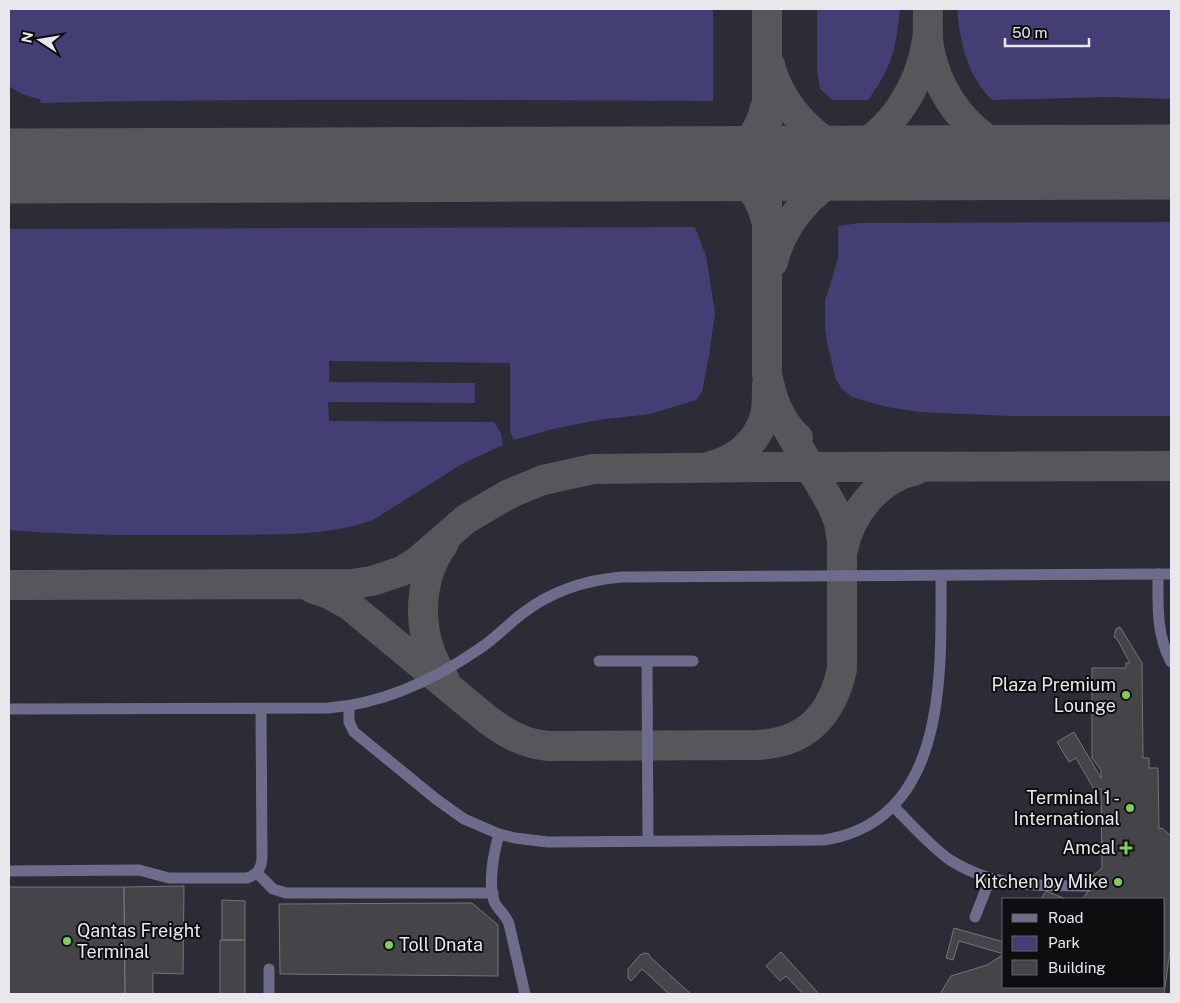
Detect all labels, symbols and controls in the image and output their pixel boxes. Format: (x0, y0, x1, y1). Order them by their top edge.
north arrow (15, 15, 65, 65)
scale bar (1005, 15, 1089, 47)
text: 50 m (1012, 24, 1047, 41)
text: N (18, 30, 36, 44)
place label: Plaza Premium Lounge (991, 674, 1116, 716)
marker: Plaza Premium Lounge (1120, 689, 1132, 701)
place label: Terminal 1 - International (1014, 787, 1120, 829)
marker: Terminal 1 - International (1124, 802, 1136, 814)
place label: Amcal (1063, 837, 1116, 858)
marker: Amcal (1120, 842, 1132, 854)
place label: Kitchen by Mike (975, 871, 1108, 892)
marker: Kitchen by Mike (1112, 876, 1124, 888)
legend (1002, 898, 1165, 988)
text: Road (1048, 909, 1084, 926)
place label: Qantas Freight Terminal (77, 920, 201, 962)
place label: Toll Dnata (399, 934, 483, 955)
text: Park (1048, 934, 1080, 951)
marker: Qantas Freight Terminal (61, 935, 73, 947)
marker: Toll Dnata (383, 939, 395, 951)
text: Building (1048, 959, 1106, 976)

